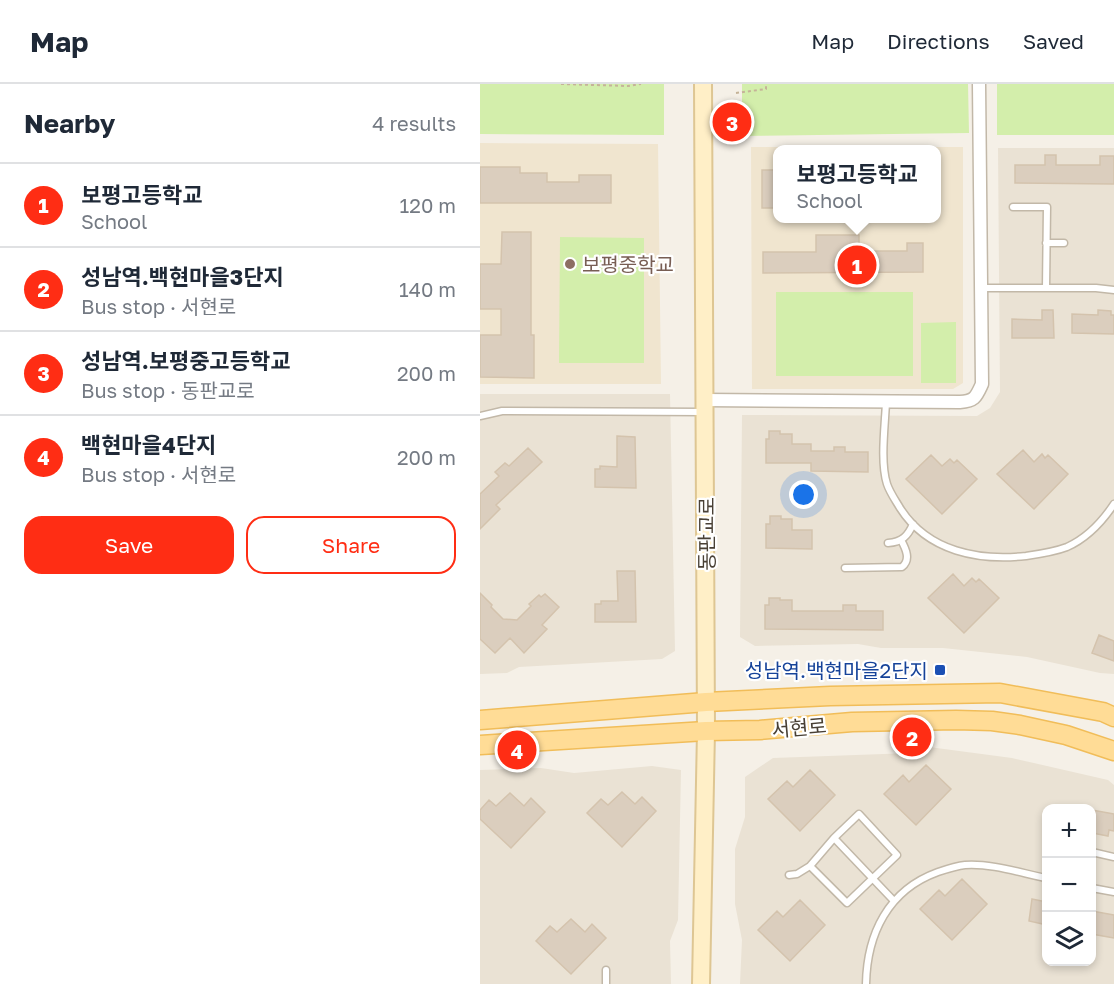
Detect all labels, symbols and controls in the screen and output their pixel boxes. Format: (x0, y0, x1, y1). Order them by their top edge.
text: Map (30, 25, 88, 58)
text: Map (811, 28, 854, 54)
text: Directions (887, 28, 990, 54)
text: Saved (1023, 28, 1084, 54)
pin: 3 (712, 99, 752, 144)
text: Nearby (24, 108, 115, 139)
text: 4 results (372, 111, 456, 135)
popup (773, 145, 941, 223)
text: 보평고등학교 (796, 160, 918, 187)
text: 보평고등학교 (81, 181, 202, 208)
text: School (796, 188, 863, 212)
text: 1 (38, 193, 49, 217)
text: 120 m (400, 193, 456, 217)
text: School (81, 209, 147, 233)
pin: 1 (838, 242, 877, 288)
place label: 보평중학교 (582, 252, 674, 276)
marker: 보평중학교 (563, 257, 577, 271)
text: 성남역.백현마을3단지 (81, 263, 284, 290)
text: 2 (37, 277, 50, 301)
text: 140 m (399, 277, 456, 301)
text: Bus stop · 서현로 (81, 294, 236, 318)
text: 성남역.보평중고등학교 (81, 347, 290, 374)
text: 3 (37, 361, 50, 385)
text: 200 m (397, 361, 456, 385)
text: Bus stop · 동판교로 (81, 378, 255, 402)
text: 백현마을4단지 (81, 431, 216, 458)
text: 4 (37, 445, 50, 469)
text: 200 m (397, 445, 456, 469)
text: Bus stop · 서현로 (81, 462, 236, 486)
your location (789, 480, 818, 509)
street label: 동판교로 (694, 497, 718, 571)
button: Save (24, 516, 234, 574)
button: Share (246, 516, 456, 574)
place label: 성남역.백현마을2단지 (745, 658, 928, 682)
marker: 성남역.백현마을2단지 (933, 663, 947, 677)
street label: 서현로 (770, 713, 828, 741)
pin: 2 (892, 714, 932, 760)
pin: 4 (498, 728, 537, 772)
map controls (1042, 804, 1096, 966)
button: + (1042, 804, 1096, 858)
button: − (1042, 858, 1096, 912)
button: layers (1042, 912, 1096, 966)

